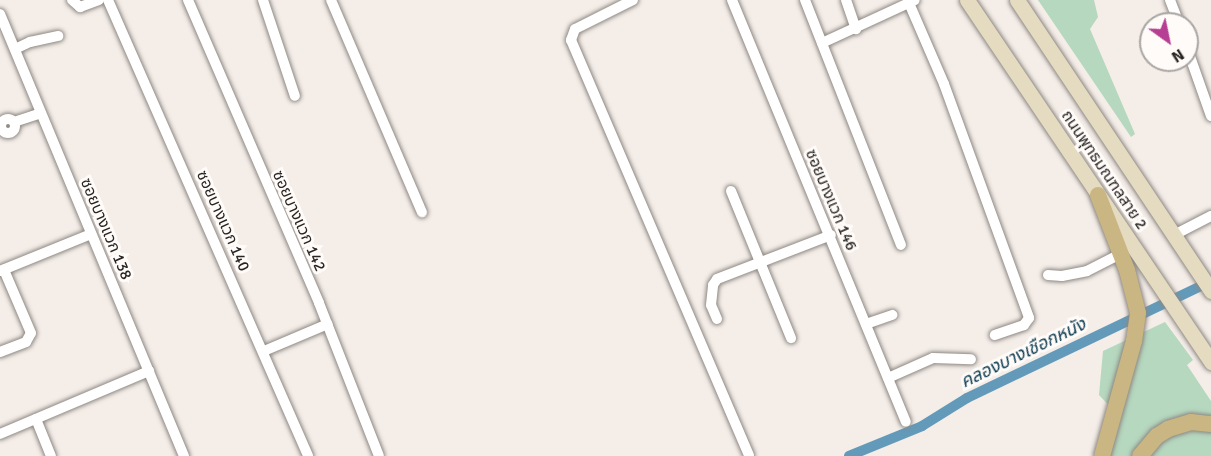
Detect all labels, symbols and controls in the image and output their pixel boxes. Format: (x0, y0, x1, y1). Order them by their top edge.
north arrow (1139, 12, 1199, 72)
text: N (1168, 44, 1188, 67)
street label: ถนนพุทธมณฑลสาย 2 (1057, 107, 1151, 233)
street label: ซอยบางแวก 146 (801, 146, 861, 254)
street label: ซอยบางแวก 140 (192, 168, 254, 274)
street label: ซอยบางแวก 142 (268, 168, 330, 274)
street label: ซอยบางแวก 138 (76, 175, 136, 283)
water label: คลองบางเชือกหนัง (957, 313, 1089, 393)

